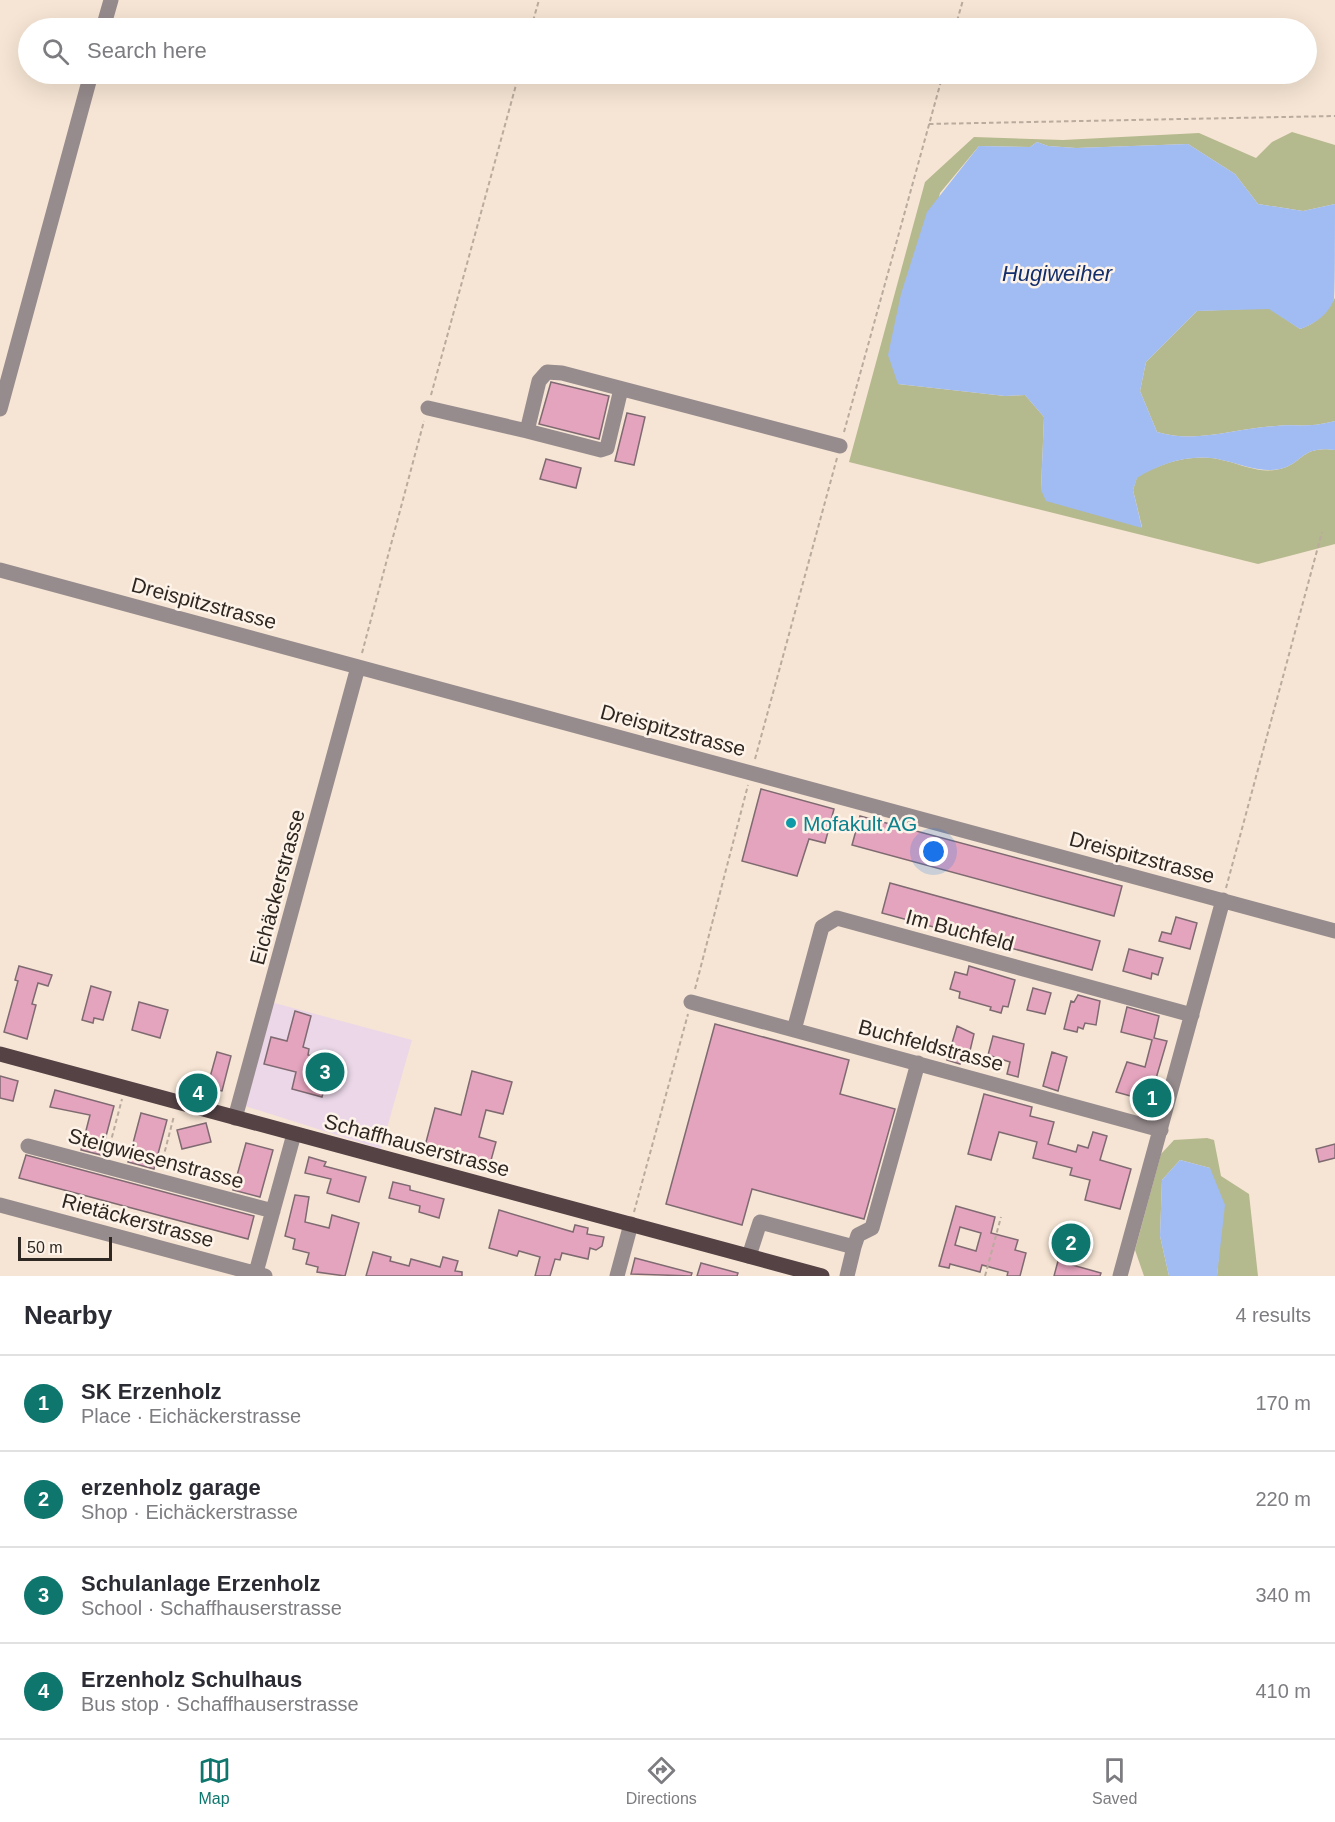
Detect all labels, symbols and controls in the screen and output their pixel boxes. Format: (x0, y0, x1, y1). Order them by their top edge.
search box (18, 18, 1317, 84)
icon: search (39, 35, 72, 68)
text: Search here (87, 38, 207, 63)
water label: Hugiweiher (1002, 261, 1114, 286)
street label: Dreispitzstrasse (129, 573, 279, 633)
street label: Dreispitzstrasse (598, 700, 748, 760)
street label: Eichäckerstrasse (245, 807, 309, 967)
place label: Mofakult AG (803, 812, 917, 835)
marker: Mofakult AG (784, 816, 798, 830)
street label: Dreispitzstrasse (1067, 827, 1217, 887)
your location (919, 837, 948, 866)
street label: Im Buchfeld (903, 905, 1017, 955)
street label: Buchfeldstrasse (856, 1015, 1006, 1075)
pin: 3 (306, 1050, 344, 1094)
pin: 4 (178, 1070, 218, 1116)
pin: 1 (1132, 1076, 1172, 1120)
street label: Schaffhauserstrasse (322, 1109, 512, 1181)
street label: Steigwiesenstrasse (66, 1123, 246, 1193)
street label: Rietäckerstrasse (59, 1189, 217, 1251)
pin: 2 (1052, 1220, 1090, 1266)
scale bar (18, 1234, 112, 1262)
text: 50 m (27, 1239, 63, 1256)
text: Nearby (24, 1300, 112, 1330)
text: 4 results (1235, 1304, 1311, 1326)
text: SK Erzenholz (81, 1379, 222, 1404)
text: 1 (38, 1392, 49, 1414)
text: 170 m (1255, 1392, 1311, 1414)
text: Place · Eichäckerstrasse (81, 1405, 301, 1427)
text: erzenholz garage (81, 1475, 261, 1500)
text: 2 (38, 1488, 49, 1510)
text: 220 m (1255, 1488, 1311, 1510)
text: Shop · Eichäckerstrasse (81, 1501, 298, 1523)
text: Schulanlage Erzenholz (81, 1571, 321, 1596)
text: 3 (38, 1584, 49, 1606)
text: 340 m (1255, 1584, 1311, 1606)
text: School · Schaffhauserstrasse (81, 1597, 342, 1619)
text: Erzenholz Schulhaus (81, 1667, 302, 1692)
text: 4 (38, 1680, 49, 1702)
text: 410 m (1255, 1680, 1311, 1702)
text: Bus stop · Schaffhauserstrasse (81, 1693, 359, 1715)
tab: Map (198, 1754, 231, 1808)
tab: Directions (626, 1754, 697, 1808)
tab: Saved (1092, 1754, 1137, 1808)

